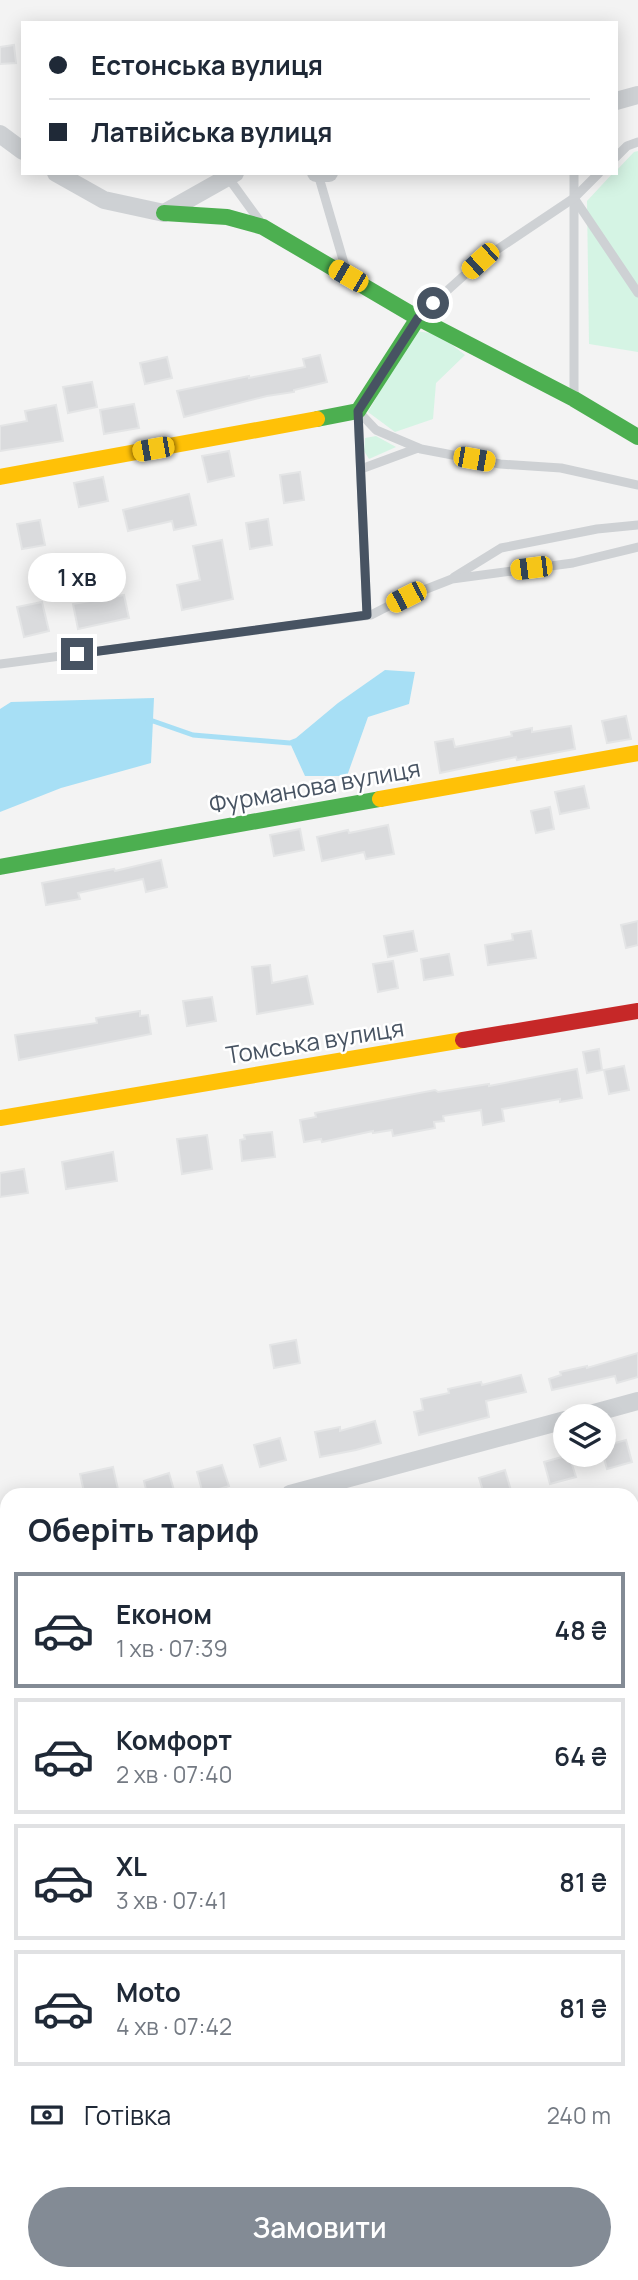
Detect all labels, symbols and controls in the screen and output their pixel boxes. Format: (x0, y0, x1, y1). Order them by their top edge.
text: Естонська вулиця (91, 47, 323, 83)
text: Латвiйська вулиця (91, 114, 332, 150)
car (458, 239, 503, 283)
car (325, 256, 372, 296)
route start (417, 287, 449, 319)
car (131, 435, 176, 463)
car (452, 445, 497, 473)
callout: 1 хв (28, 552, 126, 602)
car (509, 555, 554, 581)
text: 1 хв (57, 561, 97, 593)
car (383, 578, 430, 616)
route end (61, 638, 93, 670)
street label: Фурманова вулиця (207, 751, 423, 820)
street label: Томська вулиця (223, 1010, 406, 1071)
map controls (553, 1404, 616, 1467)
button: layers (553, 1404, 616, 1467)
text: Оберіть тариф (28, 1508, 259, 1552)
text: Економ (116, 1596, 212, 1632)
icon: car (32, 1599, 95, 1662)
text: 48 ₴ (555, 1612, 607, 1648)
text: 1 хв · 07:39 (116, 1632, 228, 1664)
text: Комфорт (116, 1722, 232, 1758)
icon: car (32, 1725, 95, 1788)
text: 64 ₴ (554, 1738, 607, 1774)
text: 2 хв · 07:40 (116, 1758, 233, 1790)
text: XL (116, 1848, 147, 1884)
icon: car (32, 1851, 95, 1914)
text: 81 ₴ (559, 1864, 607, 1900)
text: 3 хв · 07:41 (116, 1884, 227, 1916)
text: Moto (116, 1974, 181, 2010)
icon: car (32, 1977, 95, 2040)
text: 81 ₴ (559, 1990, 607, 2026)
text: 4 хв · 07:42 (116, 2010, 232, 2042)
icon: cash (28, 2096, 66, 2134)
text: Готівка (84, 2097, 171, 2133)
text: 240 m (547, 2099, 611, 2131)
button: Замовити (28, 2187, 611, 2267)

